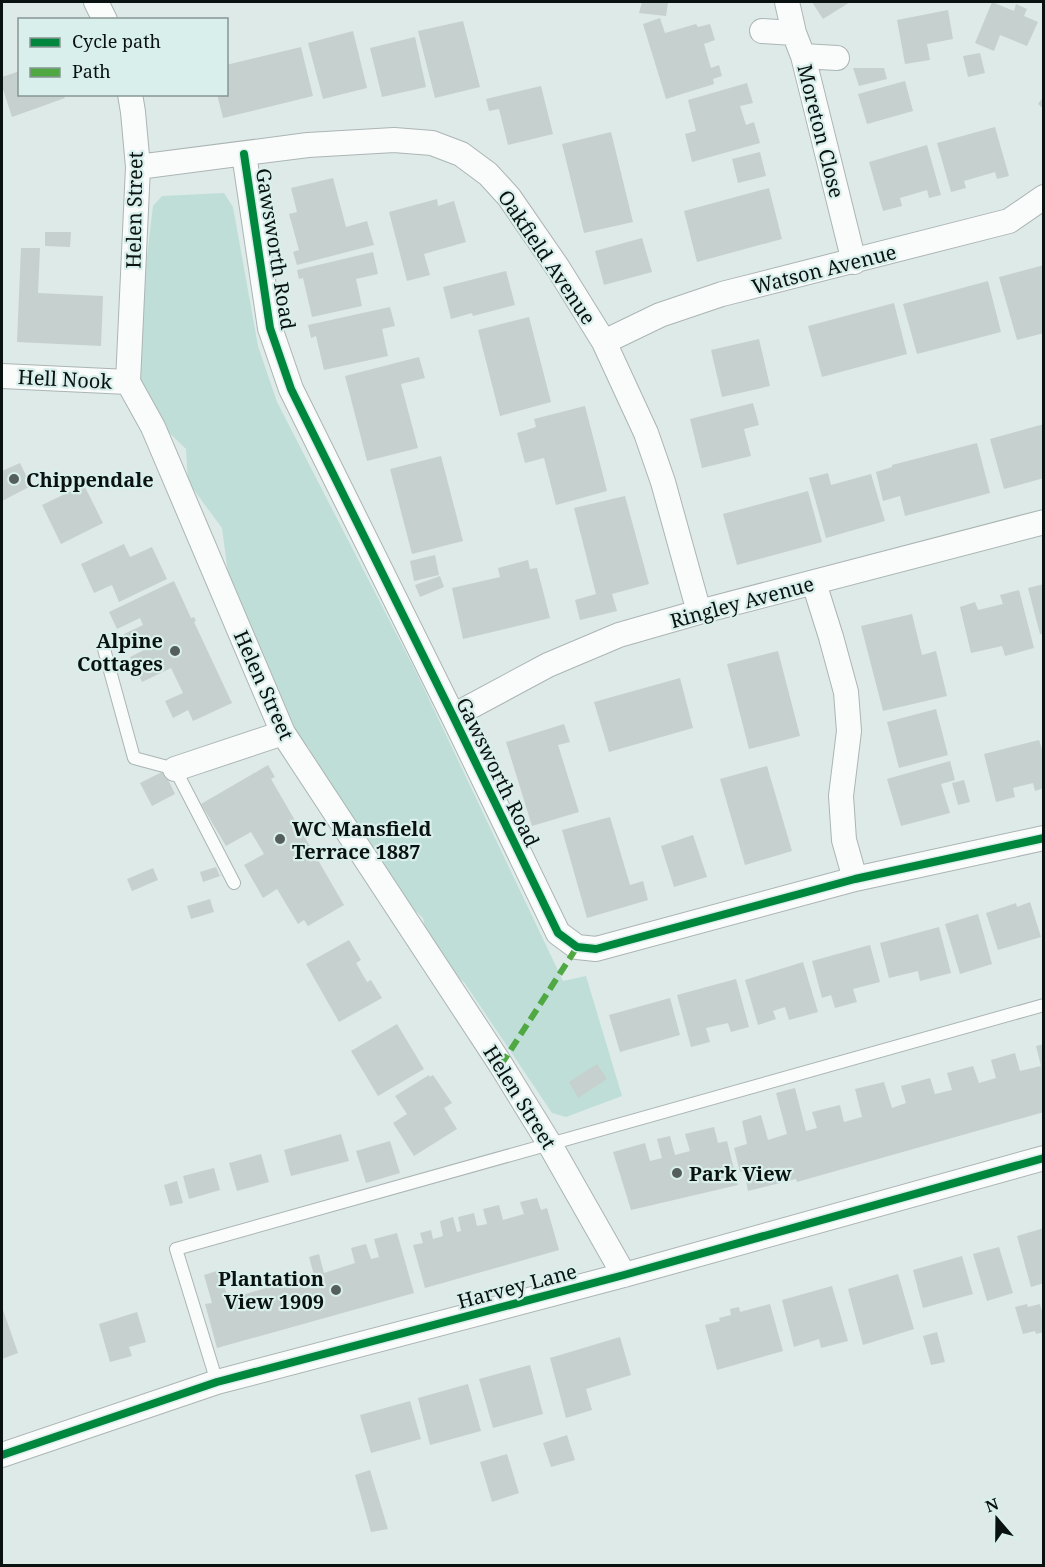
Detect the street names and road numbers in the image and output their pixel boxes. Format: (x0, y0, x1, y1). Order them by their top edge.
street label: Moreton Close (791, 61, 851, 201)
street label: Helen Street (119, 151, 149, 269)
street label: Gawsworth Road (250, 166, 302, 332)
street label: Oakfield Avenue (492, 184, 602, 330)
street label: Watson Avenue (749, 238, 899, 300)
street label: Hell Nook (17, 363, 113, 395)
street label: Ringley Avenue (667, 570, 817, 634)
street label: Helen Street (228, 626, 300, 744)
street label: Gawsworth Road (450, 693, 546, 851)
street label: Helen Street (477, 1040, 563, 1154)
street label: Harvey Lane (454, 1257, 580, 1315)

